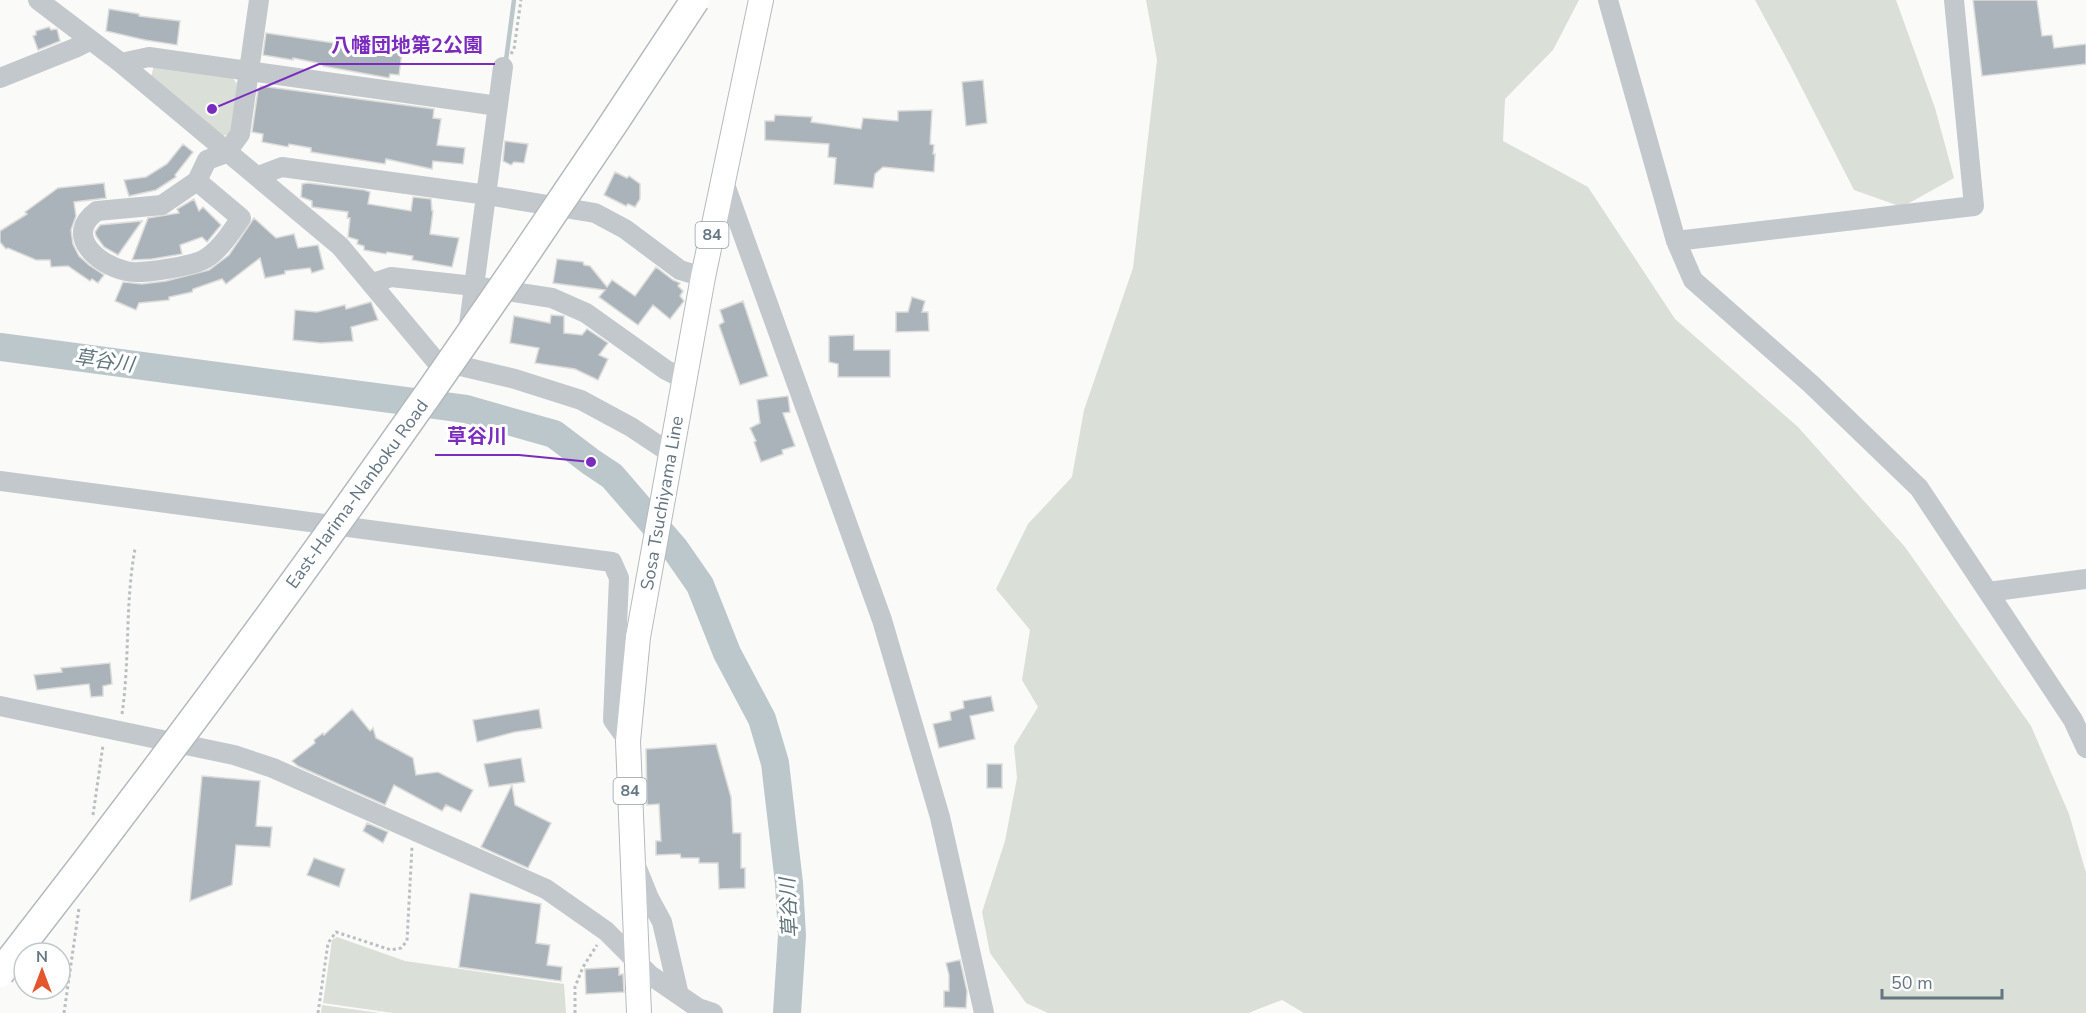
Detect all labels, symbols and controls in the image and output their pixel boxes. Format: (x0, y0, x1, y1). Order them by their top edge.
callout: 八幡団地第2公園 (319, 26, 495, 64)
text: 八幡団地第2公園 (331, 32, 483, 59)
road number: 84 (696, 222, 728, 248)
water label: 草谷川 (72, 343, 138, 379)
street label: East-Harima-Nanboku Road (280, 395, 434, 593)
street label: Sosa Tsuchiyama Line (635, 414, 689, 592)
callout: 草谷川 (435, 417, 519, 455)
text: 草谷川 (447, 423, 507, 450)
road number: 84 (614, 778, 646, 804)
water label: 草谷川 (774, 875, 804, 939)
north arrow (12, 941, 72, 1001)
text: N (36, 946, 48, 968)
scale bar (1882, 962, 2002, 1000)
text: 50 m (1891, 971, 1933, 995)

